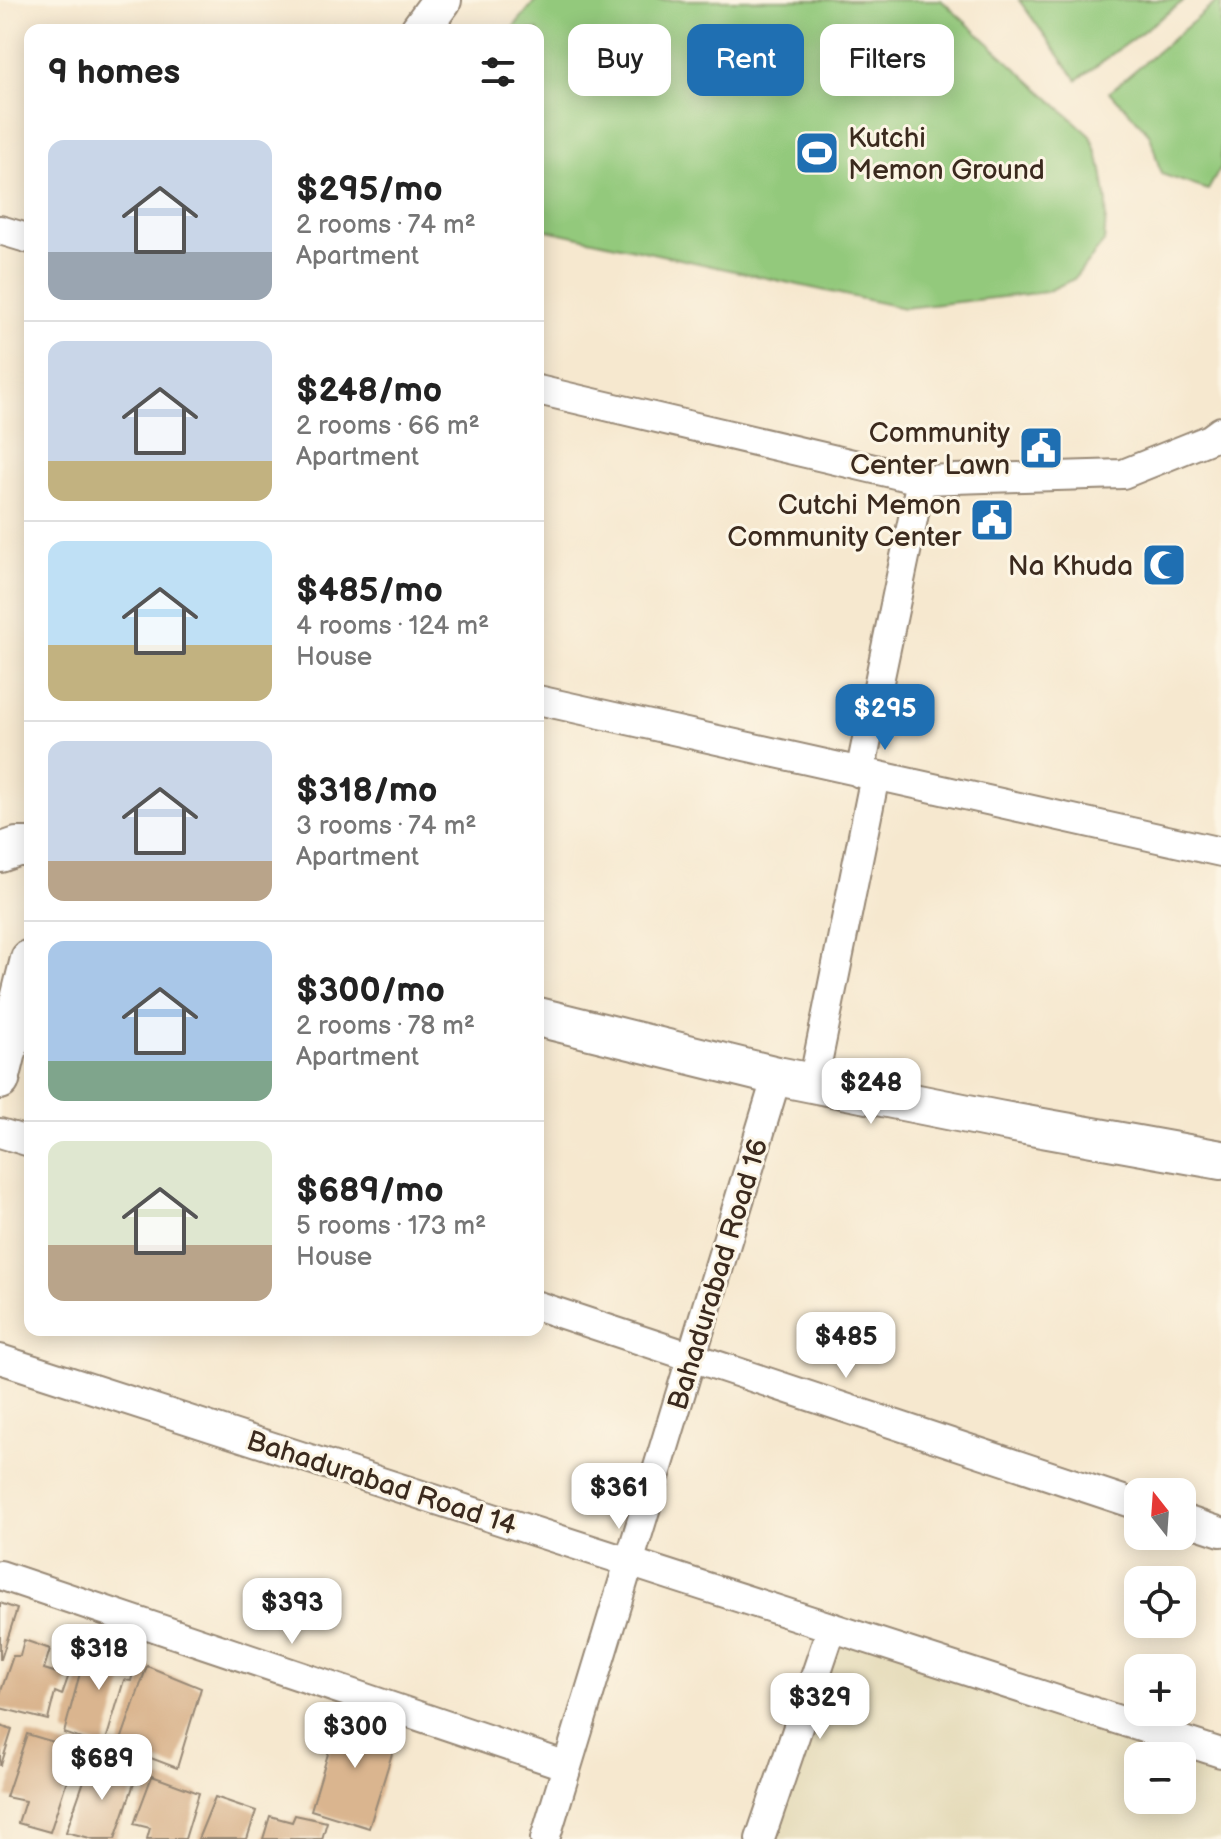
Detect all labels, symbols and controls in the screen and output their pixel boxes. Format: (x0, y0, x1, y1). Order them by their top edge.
chip: Buy (568, 24, 671, 96)
chip: Rent (687, 24, 804, 96)
chip: Filters (820, 24, 954, 96)
icon: filters (476, 50, 520, 94)
text: 9 homes (48, 52, 180, 93)
place label: Kutchi Memon Ground (848, 122, 1045, 187)
sports icon: Kutchi Memon Ground (793, 129, 841, 177)
text: $295/mo (296, 169, 443, 210)
icon: home (112, 172, 208, 268)
text: 2 rooms · 74 m² (296, 210, 476, 241)
text: Apartment (296, 241, 419, 272)
text: $248/mo (296, 370, 442, 411)
icon: home (112, 373, 208, 469)
text: 2 rooms · 66 m² (296, 411, 480, 442)
place label: Community Center Lawn (850, 417, 1010, 482)
public building icon: Community Center Lawn (1017, 424, 1065, 472)
text: Apartment (296, 442, 419, 473)
place label: Cutchi Memon Community Center (727, 489, 962, 554)
public building icon: Cutchi Memon Community Center (968, 496, 1016, 544)
mosque icon: Na Khuda (1140, 541, 1188, 589)
place label: Na Khuda (1008, 550, 1133, 583)
text: $485/mo (296, 570, 443, 611)
icon: home (112, 573, 208, 669)
text: 4 rooms · 124 m² (296, 611, 489, 642)
text: House (296, 642, 372, 673)
pin: $295 (838, 684, 932, 752)
text: $295 (854, 694, 916, 725)
text: $318/mo (296, 770, 437, 811)
icon: home (112, 773, 208, 869)
text: 3 rooms · 74 m² (296, 811, 476, 842)
text: Apartment (296, 842, 419, 873)
text: $300/mo (296, 970, 445, 1011)
icon: home (112, 973, 208, 1069)
text: 2 rooms · 78 m² (296, 1011, 475, 1042)
text: Apartment (296, 1042, 419, 1073)
pin: $248 (824, 1058, 918, 1126)
text: $248 (840, 1068, 902, 1099)
street label: Bahadurabad Road 16 (661, 1135, 775, 1414)
text: $689/mo (296, 1170, 444, 1211)
icon: home (112, 1173, 208, 1269)
text: 5 rooms · 173 m² (296, 1211, 486, 1242)
text: House (296, 1242, 372, 1273)
pin: $485 (799, 1312, 893, 1380)
text: $485 (814, 1322, 878, 1353)
street label: Bahadurabad Road 14 (242, 1424, 521, 1543)
pin: $361 (572, 1463, 666, 1531)
text: $361 (589, 1473, 649, 1504)
north arrow (1124, 1478, 1196, 1550)
map controls (1124, 1478, 1196, 1814)
button: locate (1124, 1566, 1196, 1638)
pin: $393 (245, 1578, 339, 1646)
text: $393 (261, 1588, 323, 1619)
pin: $318 (52, 1624, 146, 1692)
text: $318 (70, 1634, 128, 1665)
button: + (1124, 1654, 1196, 1726)
pin: $329 (773, 1673, 867, 1741)
text: $329 (788, 1683, 852, 1714)
pin: $300 (308, 1702, 402, 1770)
text: $300 (323, 1712, 387, 1743)
pin: $689 (55, 1734, 149, 1802)
button: − (1124, 1742, 1196, 1814)
text: $689 (70, 1744, 134, 1775)

